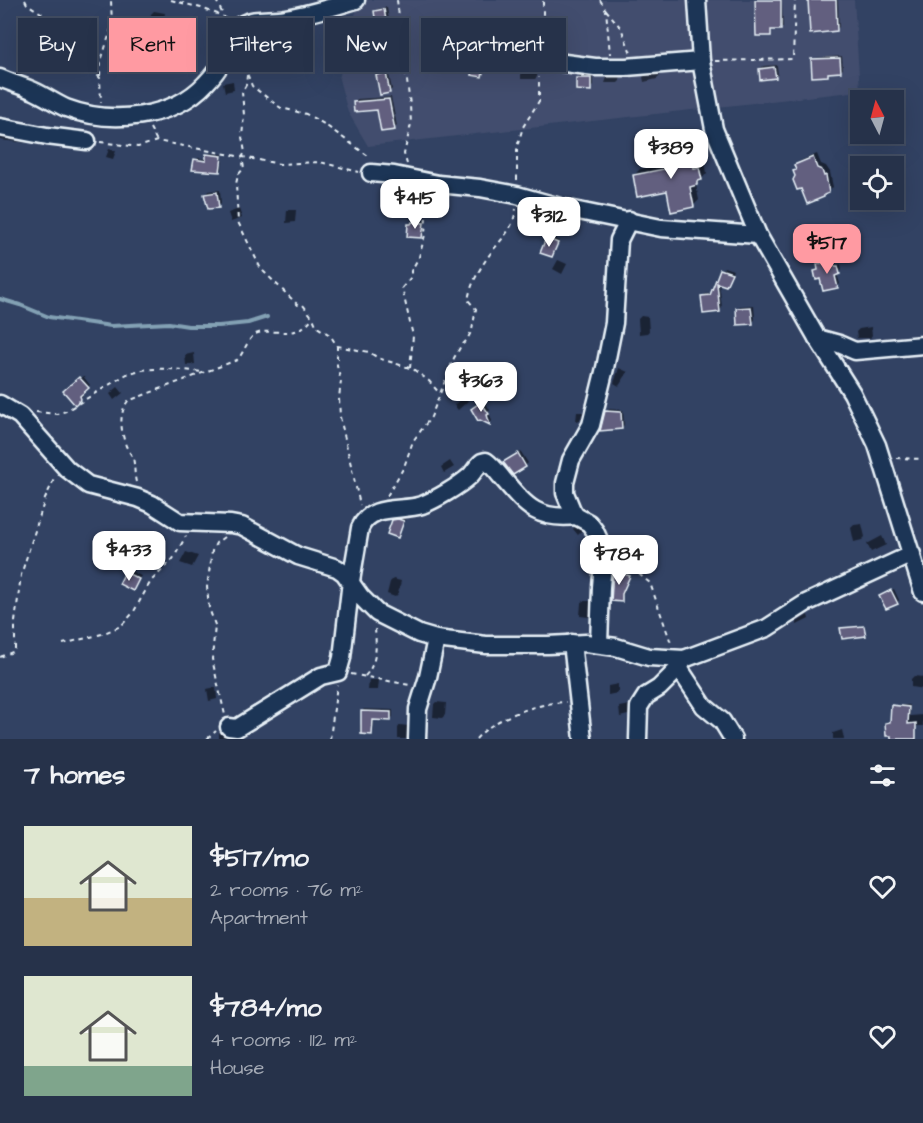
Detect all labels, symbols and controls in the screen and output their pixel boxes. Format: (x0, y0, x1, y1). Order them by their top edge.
chip: Buy (18, 18, 97, 72)
chip: Rent (109, 18, 196, 72)
chip: Filters (208, 18, 313, 72)
chip: New (325, 18, 409, 72)
chip: Apartment (421, 18, 566, 72)
north arrow (850, 90, 904, 144)
map controls (850, 90, 904, 210)
pin: $389 (635, 129, 707, 180)
text: $389 (648, 134, 694, 162)
button: locate (850, 156, 904, 210)
pin: $415 (379, 179, 451, 230)
text: $415 (394, 184, 436, 212)
pin: $312 (513, 197, 585, 248)
text: $312 (531, 202, 567, 230)
pin: $517 (791, 224, 863, 275)
text: $517 (807, 229, 847, 257)
pin: $363 (445, 362, 517, 413)
text: $363 (459, 367, 503, 395)
pin: $433 (93, 531, 165, 582)
pin: $784 (583, 535, 655, 586)
text: $433 (106, 536, 152, 564)
text: $784 (594, 540, 644, 568)
text: 7 homes (24, 757, 125, 793)
icon: filters (866, 759, 899, 792)
text: $517/mo (210, 840, 309, 876)
icon: home (72, 850, 144, 922)
icon: heart (866, 870, 899, 903)
text: 2 rooms · 76 m² (210, 876, 363, 904)
text: Apartment (210, 904, 308, 932)
text: $784/mo (210, 990, 322, 1026)
icon: home (72, 1000, 144, 1072)
icon: heart (866, 1020, 899, 1053)
text: 4 rooms · 112 m² (210, 1026, 357, 1054)
text: House (210, 1054, 264, 1082)

